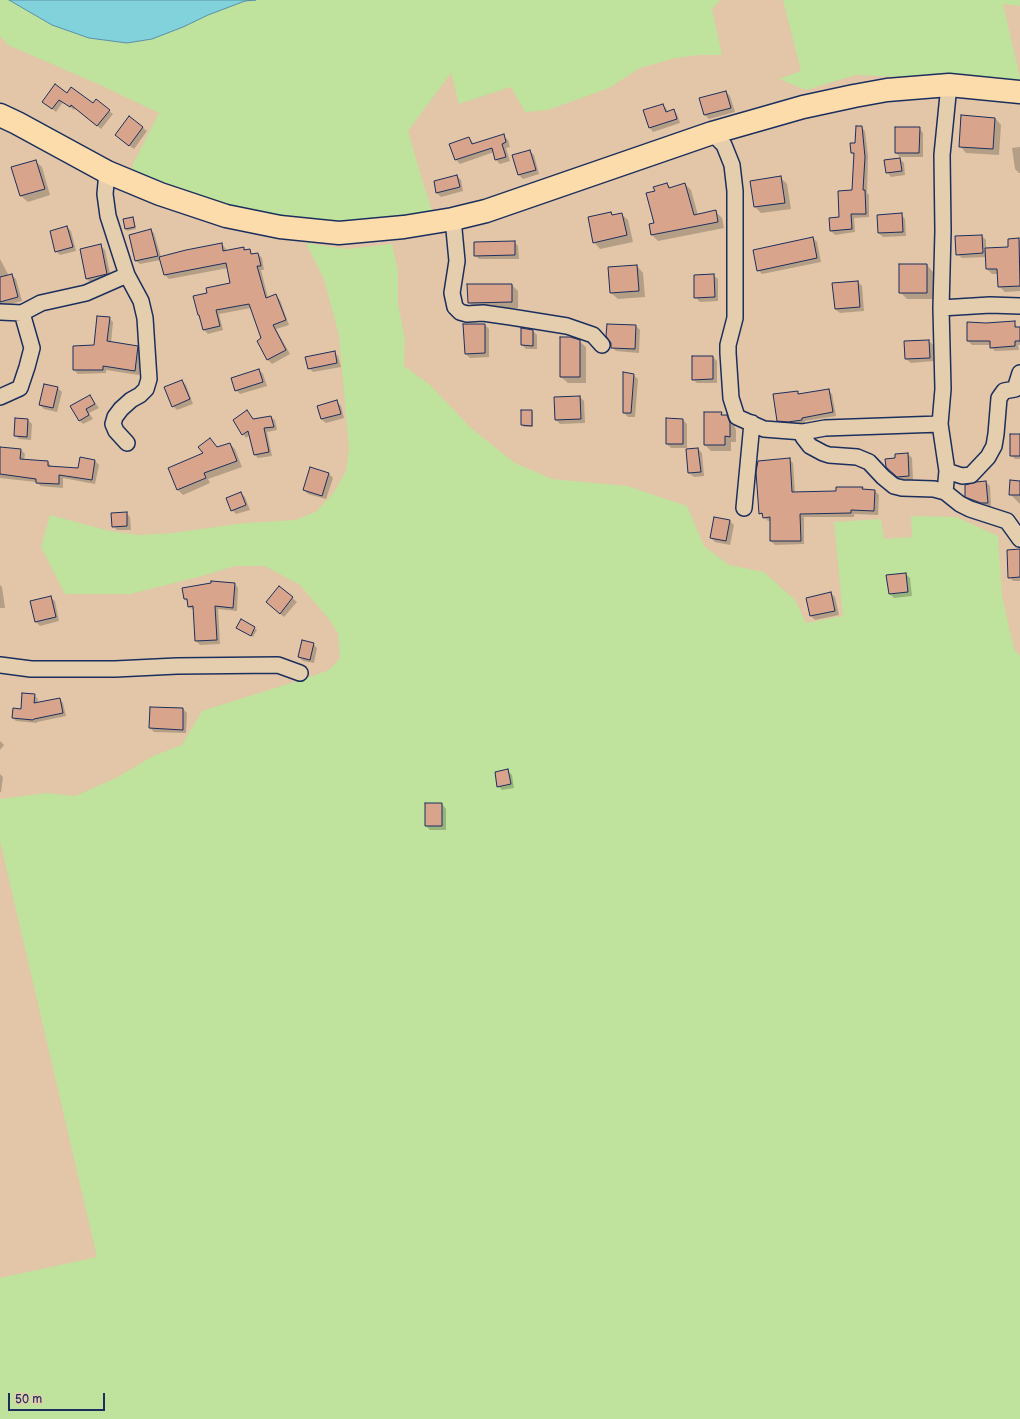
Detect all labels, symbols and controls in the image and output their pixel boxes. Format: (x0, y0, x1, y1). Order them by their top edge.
scale bar (10, 1385, 107, 1411)
text: 50 m (15, 1392, 42, 1407)

